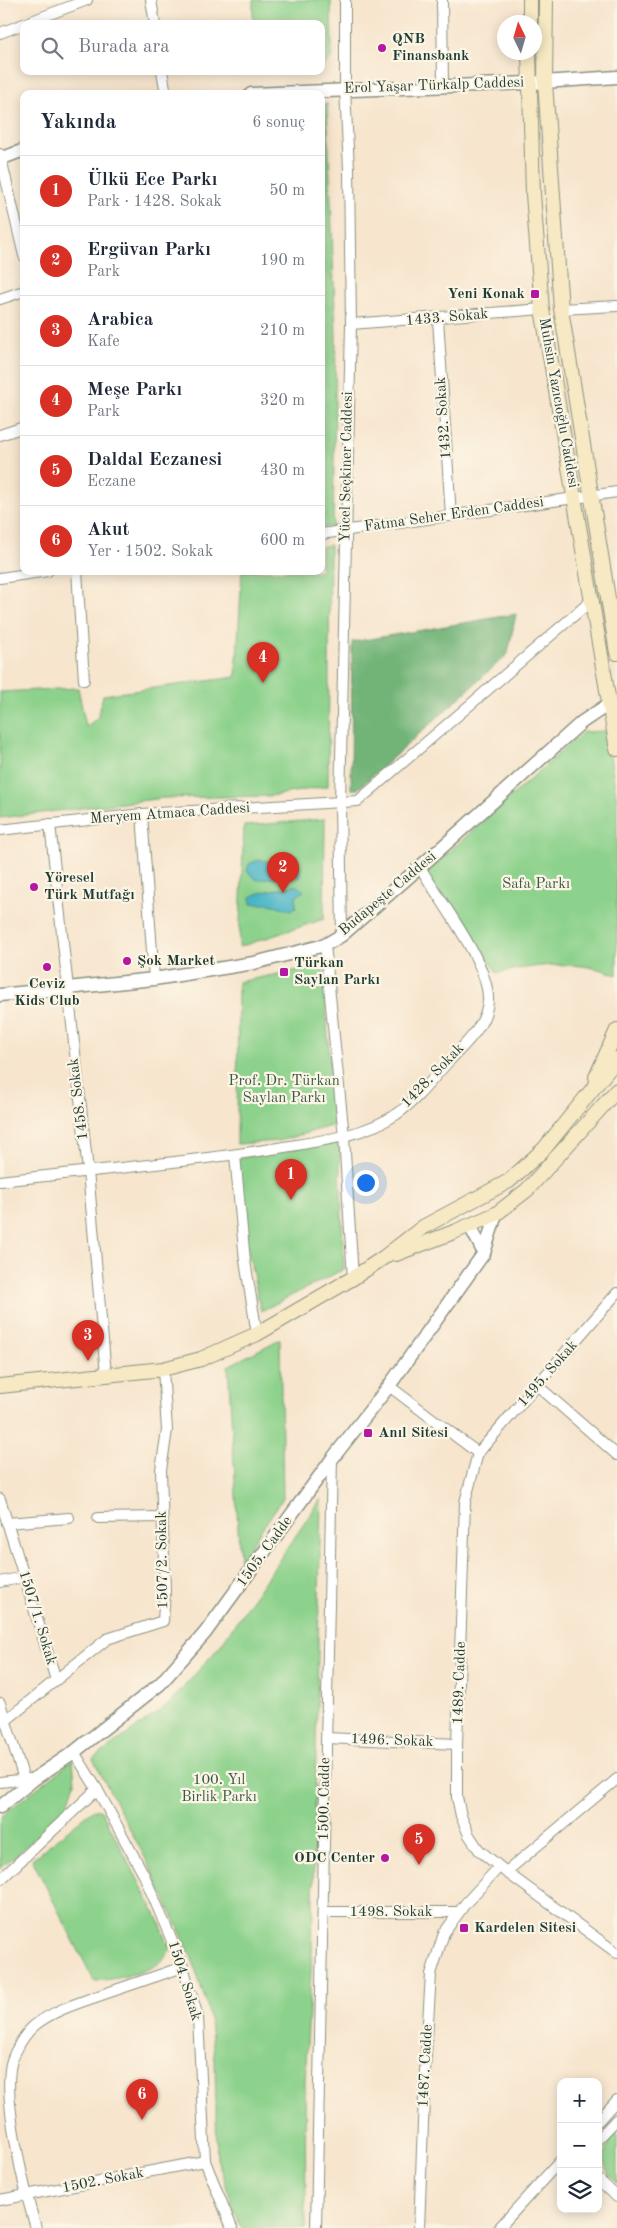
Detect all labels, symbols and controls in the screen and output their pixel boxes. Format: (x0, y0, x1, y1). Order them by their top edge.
north arrow (497, 15, 542, 60)
search box (20, 20, 325, 75)
place label: QNB Finansbank (392, 32, 470, 64)
icon: search (38, 34, 66, 62)
text: Burada ara (78, 38, 170, 57)
marker: QNB Finansbank (376, 42, 388, 54)
street label: Erol Yaşar Türkalp Caddesi (344, 75, 524, 97)
text: Yakında (40, 112, 116, 133)
text: 6 sonuç (252, 115, 305, 131)
text: Ülkü Ece Parkı (87, 171, 217, 190)
text: 1 (51, 183, 61, 199)
text: 50 m (269, 183, 305, 199)
text: Park · 1428. Sokak (87, 194, 222, 210)
text: Ergüvan Parkı (87, 241, 211, 260)
text: 2 (51, 253, 61, 269)
text: 190 m (260, 253, 305, 269)
text: Park (87, 264, 120, 280)
place label: Yeni Konak (448, 287, 526, 302)
marker: Yeni Konak (529, 288, 541, 300)
street label: 1433. Sokak (405, 307, 489, 329)
text: Arabica (87, 311, 153, 330)
street label: Muhsin Yazıcıoğlu Caddesi (536, 317, 580, 489)
text: 3 (51, 323, 61, 339)
text: 210 m (260, 323, 305, 339)
text: Kafe (87, 334, 120, 350)
street label: 1432. Sokak (434, 376, 454, 460)
text: Meşe Parkı (87, 381, 182, 400)
street label: Yücel Seçkiner Caddesi (338, 391, 356, 543)
text: 4 (51, 393, 61, 409)
text: 320 m (260, 393, 305, 409)
text: Park (87, 404, 120, 420)
text: Daldal Eczanesi (87, 451, 222, 470)
text: 5 (51, 463, 61, 479)
text: 430 m (260, 463, 305, 479)
text: Eczane (87, 474, 136, 490)
street label: Fatma Seher Erden Caddesi (363, 495, 545, 535)
text: Akut (87, 521, 129, 540)
text: 6 (51, 533, 61, 549)
text: 600 m (260, 533, 305, 549)
text: Yer · 1502. Sokak (87, 544, 213, 560)
pin: 4 (247, 642, 279, 683)
street label: Meryem Atmaca Caddesi (89, 801, 251, 827)
street label: Budapeşte Caddesi (337, 849, 439, 939)
pin: 2 (267, 852, 299, 893)
place label: Yöresel Türk Mutfağı (44, 871, 135, 903)
park label: Safa Parkı (502, 877, 570, 892)
marker: Yöresel Türk Mutfağı (28, 881, 40, 893)
place label: Şok Market (137, 954, 215, 969)
marker: Şok Market (121, 955, 133, 967)
place label: Türkan Saylan Parkı (294, 956, 380, 988)
marker: Ceviz Kids Club (41, 961, 53, 973)
marker: Türkan Saylan Parkı (278, 966, 290, 978)
place label: Ceviz Kids Club (14, 977, 80, 1009)
street label: 1428. Sokak (399, 1041, 467, 1111)
street label: 1458. Sokak (66, 1057, 91, 1141)
park label: Prof. Dr. Türkan Saylan Parkı (228, 1074, 340, 1106)
pin: 1 (275, 1159, 307, 1200)
your location (353, 1170, 379, 1196)
pin: 3 (72, 1320, 104, 1361)
street label: 1495. Sokak (515, 1338, 581, 1410)
place label: Anıl Sitesi (378, 1426, 448, 1441)
marker: Anıl Sitesi (362, 1427, 374, 1439)
street label: 1507/2. Sokak (155, 1510, 171, 1609)
street label: 1505. Cadde (234, 1514, 296, 1590)
street label: 1507/1. Sokak (15, 1569, 59, 1667)
street label: 1489. Cadde (451, 1641, 469, 1725)
street label: 1496. Sokak (350, 1732, 434, 1750)
street label: 1500. Cadde (317, 1757, 333, 1841)
park label: 100. Yıl Birlik Parkı (181, 1773, 257, 1805)
pin: 5 (403, 1824, 435, 1865)
place label: ODC Center (294, 1851, 375, 1866)
marker: ODC Center (379, 1852, 391, 1864)
street label: 1498. Sokak (350, 1905, 433, 1920)
place label: Kardelen Sitesi (474, 1921, 576, 1936)
marker: Kardelen Sitesi (458, 1922, 470, 1934)
street label: 1504. Sokak (165, 1939, 203, 2023)
street label: 1487. Cadde (416, 2024, 436, 2108)
map controls (557, 2078, 602, 2213)
button: + (557, 2078, 602, 2123)
pin: 6 (126, 2079, 158, 2120)
button: − (557, 2123, 602, 2168)
street label: 1502. Sokak (61, 2166, 145, 2196)
button: layers (557, 2168, 602, 2213)

